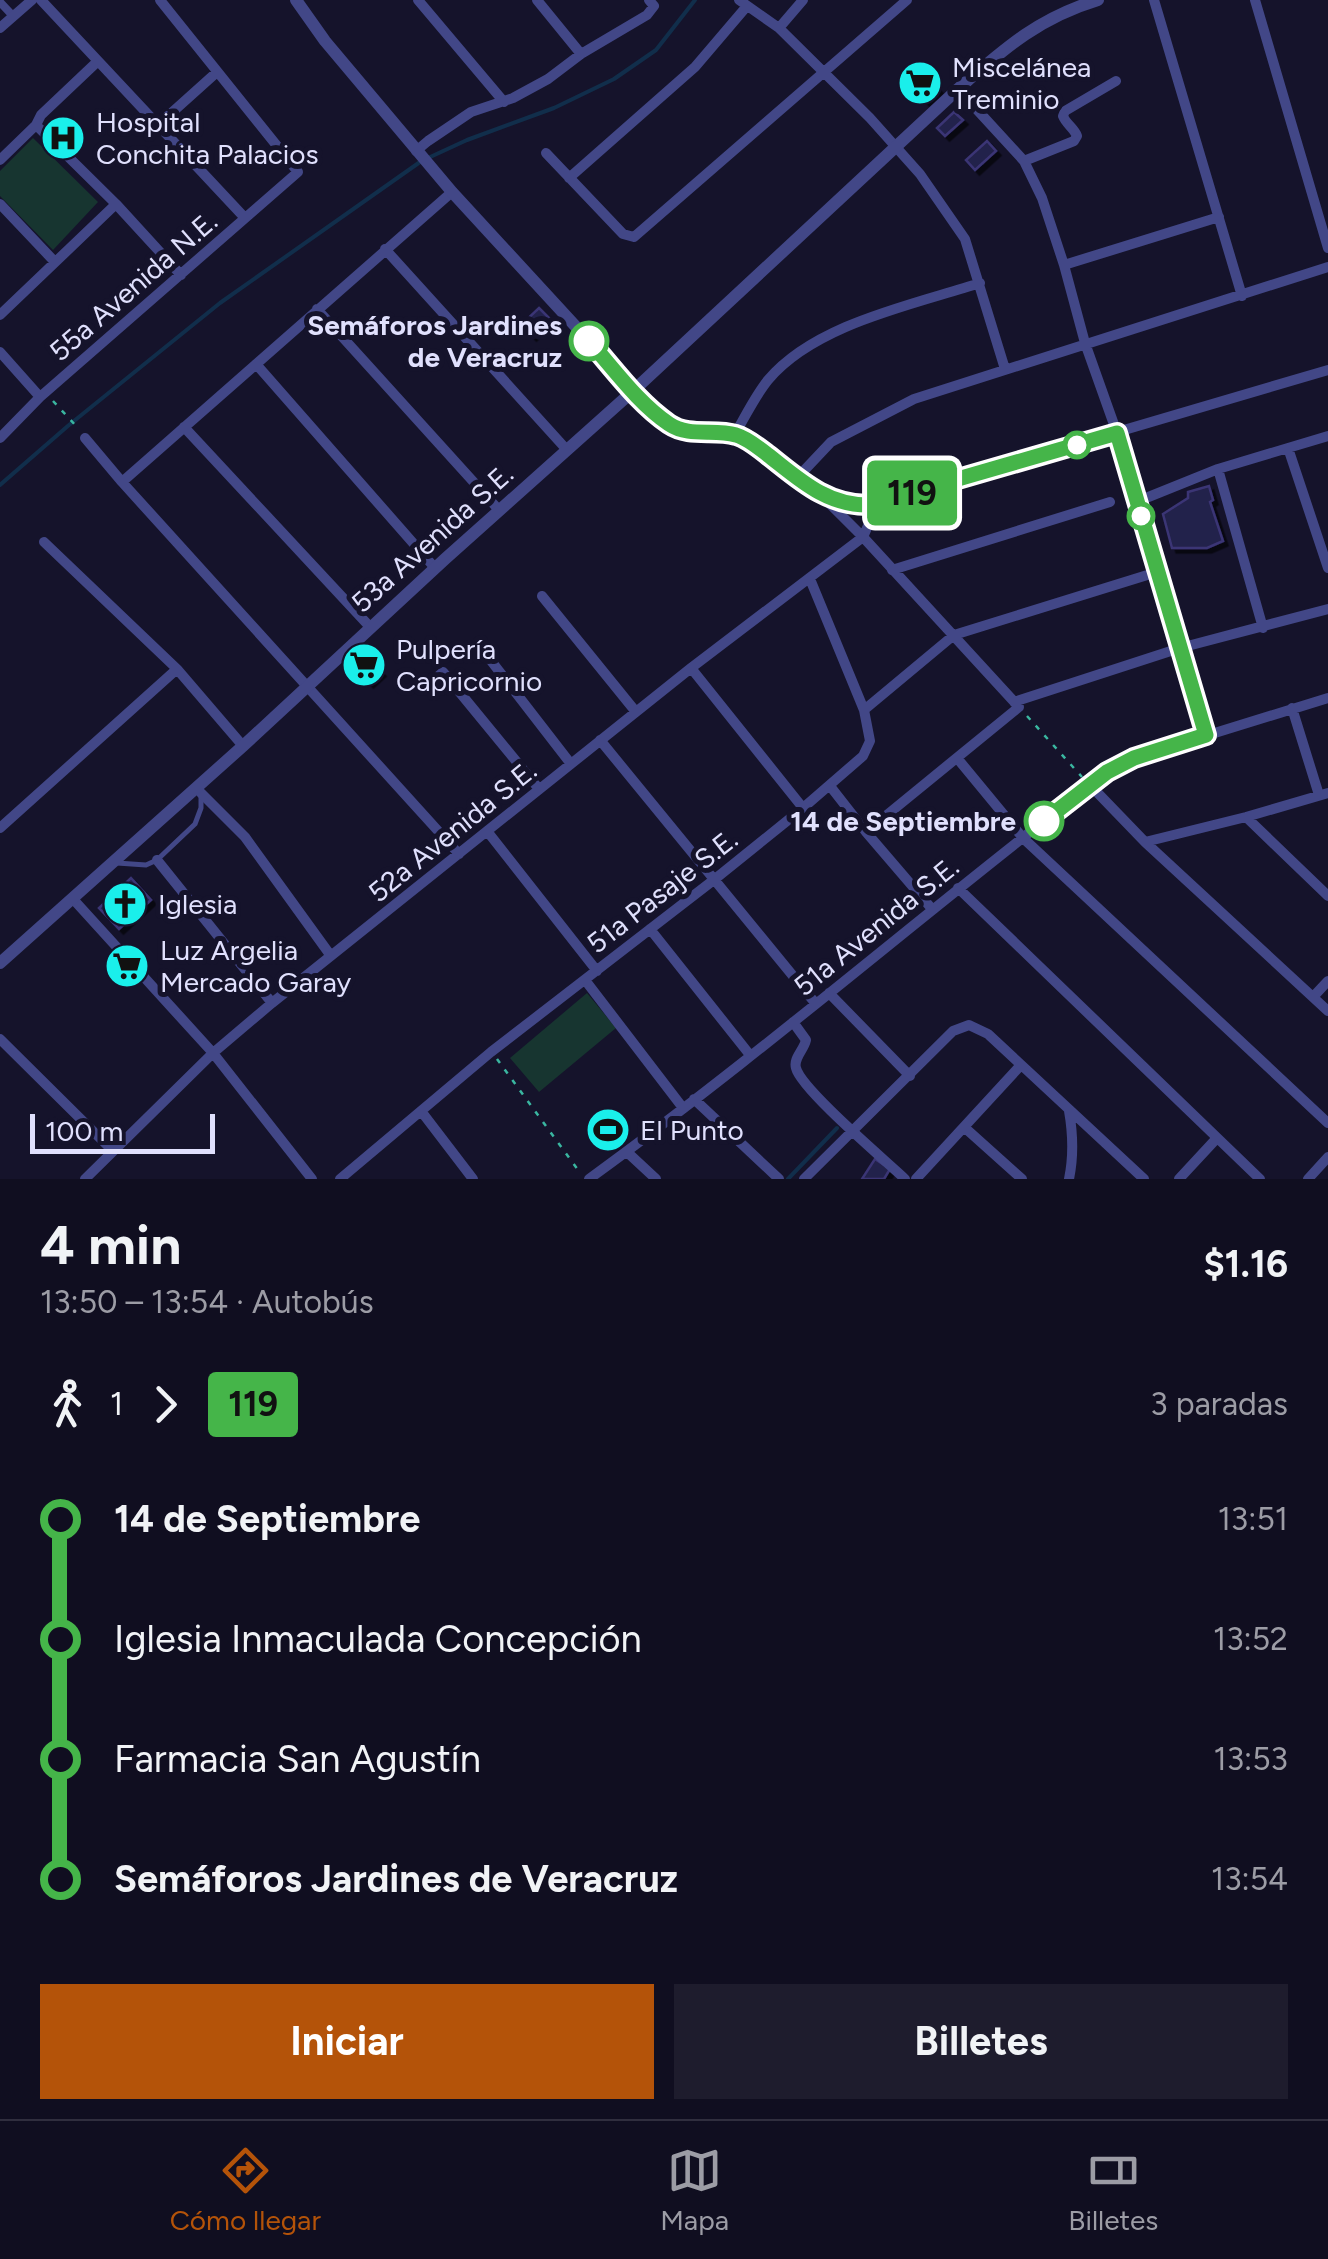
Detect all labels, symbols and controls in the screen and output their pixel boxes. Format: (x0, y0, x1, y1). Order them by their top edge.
place label: Miscelánea Treminio (952, 50, 1091, 116)
supermarket icon: Miscelánea Treminio (897, 60, 943, 106)
place label: Hospital Conchita Palacios (96, 105, 319, 171)
hospital icon: Hospital Conchita Palacios (40, 115, 86, 161)
street label: 55a Avenida N.E. (42, 204, 224, 368)
place label: Semáforos Jardines de Veracruz (307, 308, 562, 374)
marker: Semáforos Jardines de Veracruz (570, 322, 608, 360)
unlabelled marker (1064, 432, 1090, 458)
street label: 53a Avenida S.E. (344, 457, 520, 619)
line badge: 119 (854, 460, 970, 526)
text: 119 (887, 472, 937, 514)
unlabelled marker (1128, 503, 1154, 529)
place label: Pulpería Capricornio (396, 632, 542, 698)
supermarket icon: Pulpería Capricornio (341, 642, 387, 688)
street label: 52a Avenida S.E. (361, 753, 543, 909)
marker: 14 de Septiembre (1025, 802, 1063, 840)
place label: 14 de Septiembre (790, 804, 1016, 838)
street label: 51a Pasaje S.E. (580, 822, 744, 960)
street label: 51a Avenida S.E. (787, 849, 965, 1003)
church icon: Iglesia (102, 881, 148, 927)
place label: Iglesia (158, 887, 237, 921)
place label: Luz Argelia Mercado Garay (160, 933, 352, 999)
supermarket icon: Luz Argelia Mercado Garay (104, 943, 150, 989)
sports icon: El Punto (585, 1107, 631, 1153)
scale bar (30, 1109, 215, 1154)
place label: El Punto (640, 1113, 744, 1147)
text: 100 m (45, 1114, 123, 1148)
text: 4 min (40, 1212, 182, 1278)
text: $1.16 (1203, 1241, 1288, 1287)
text: 13:50 – 13:54 · Autobús (40, 1283, 374, 1321)
icon: walk (40, 1377, 95, 1432)
icon: forward (138, 1377, 193, 1432)
text: 119 (228, 1383, 278, 1425)
text: 1 (110, 1385, 123, 1423)
text: 3 paradas (1150, 1385, 1288, 1423)
text: 14 de Septiembre (114, 1496, 420, 1542)
text: 13:51 (1218, 1500, 1288, 1538)
text: Iglesia Inmaculada Concepción (114, 1616, 642, 1662)
text: 13:52 (1213, 1620, 1288, 1658)
text: Farmacia San Agustín (114, 1736, 481, 1782)
text: 13:53 (1213, 1740, 1288, 1778)
text: Semáforos Jardines de Veracruz (114, 1856, 678, 1902)
text: 13:54 (1211, 1860, 1288, 1898)
button: Iniciar (40, 1984, 654, 2099)
button: Billetes (674, 1984, 1288, 2099)
tab: Cómo llegar (170, 2143, 321, 2237)
tab: Mapa (660, 2143, 729, 2237)
tab: Billetes (1068, 2143, 1158, 2237)

